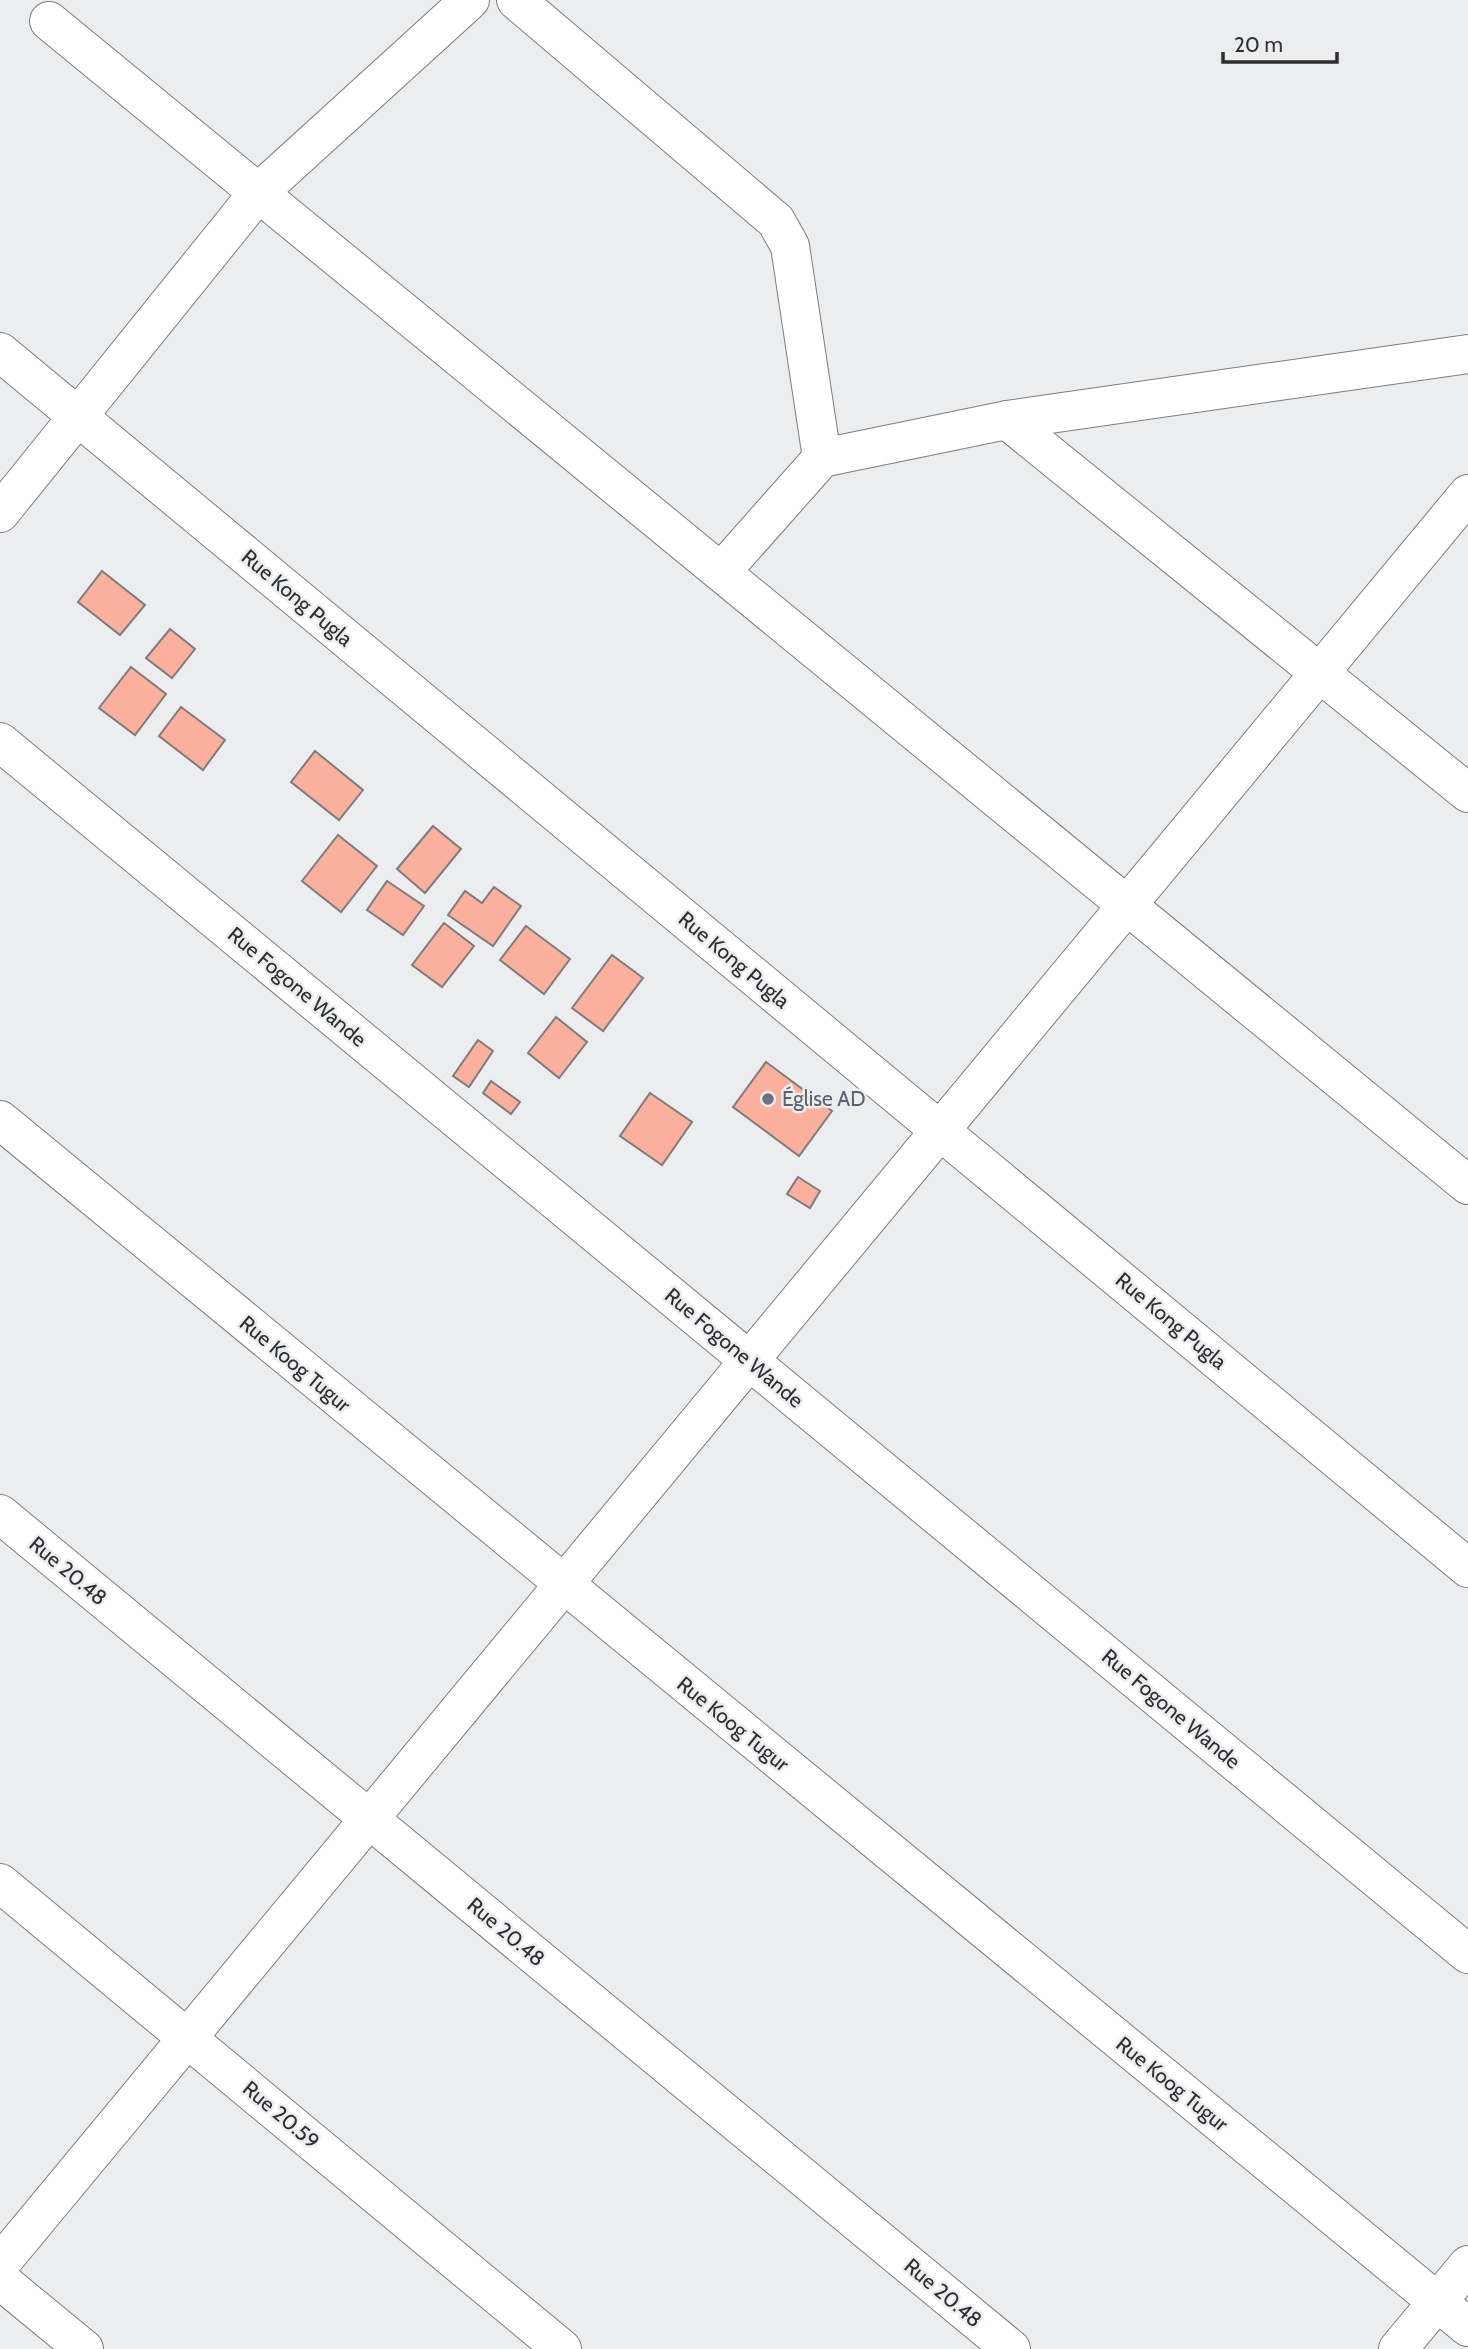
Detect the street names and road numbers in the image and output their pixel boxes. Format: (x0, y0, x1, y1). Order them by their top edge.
street label: Rue Kong Pugla (237, 544, 358, 651)
street label: Rue Kong Pugla (674, 906, 795, 1013)
street label: Rue Fogone Wande (223, 921, 372, 1052)
street label: Rue Kong Pugla (1111, 1267, 1232, 1374)
street label: Rue Fogone Wande (660, 1282, 809, 1413)
street label: Rue Koog Tugur (235, 1310, 356, 1417)
street label: Rue 20.48 (25, 1531, 112, 1610)
street label: Rue Fogone Wande (1097, 1643, 1246, 1774)
street label: Rue Koog Tugur (672, 1671, 795, 1777)
street label: Rue 20.48 (463, 1892, 550, 1971)
street label: Rue Koog Tugur (1111, 2031, 1234, 2137)
street label: Rue 20.59 (238, 2076, 325, 2154)
street label: Rue 20.48 (900, 2253, 987, 2332)

